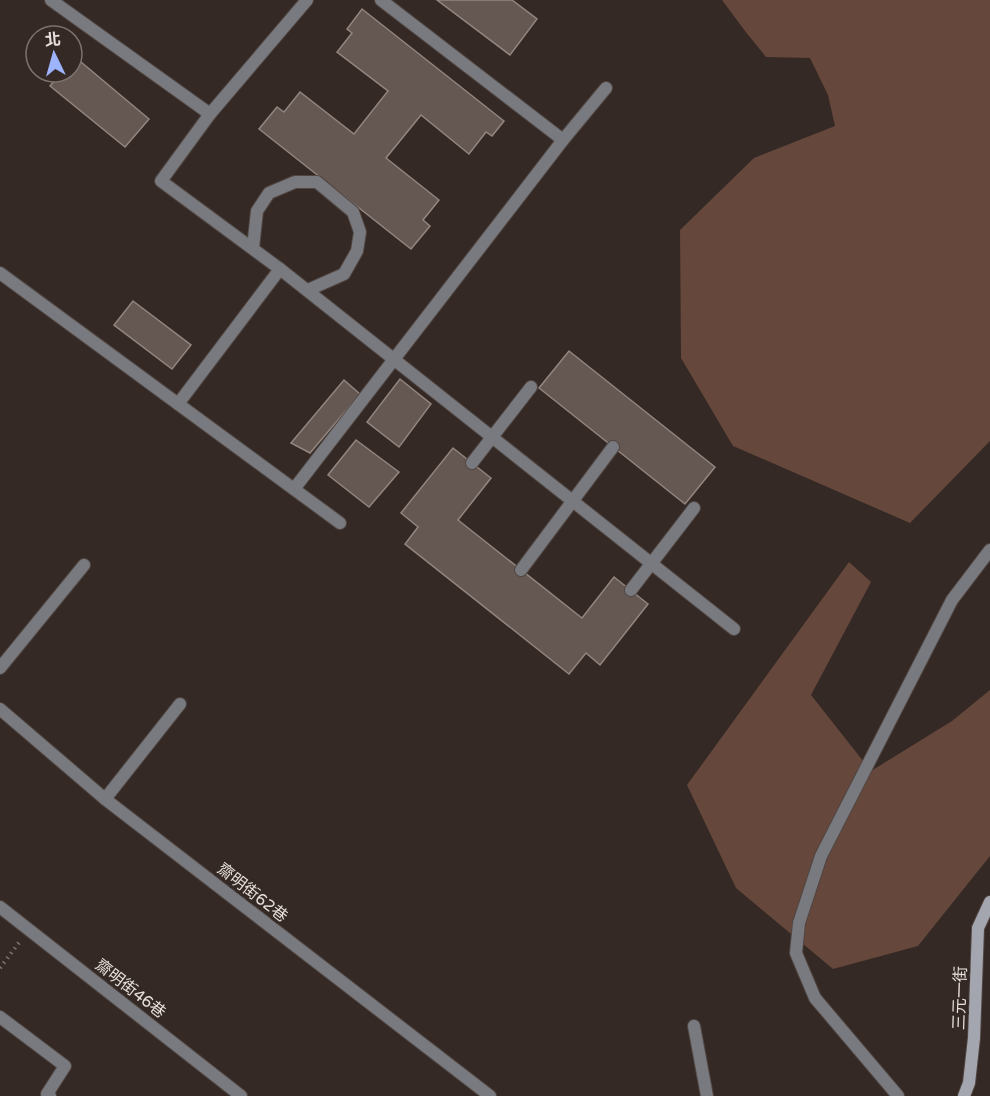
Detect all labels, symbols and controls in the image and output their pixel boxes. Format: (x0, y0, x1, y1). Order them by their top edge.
north arrow (24, 24, 84, 84)
text: 北 (44, 29, 62, 51)
street label: 齋明街62巷 (213, 859, 292, 927)
street label: 齋明街46巷 (91, 955, 170, 1023)
street label: 三元一街 (949, 966, 971, 1030)

